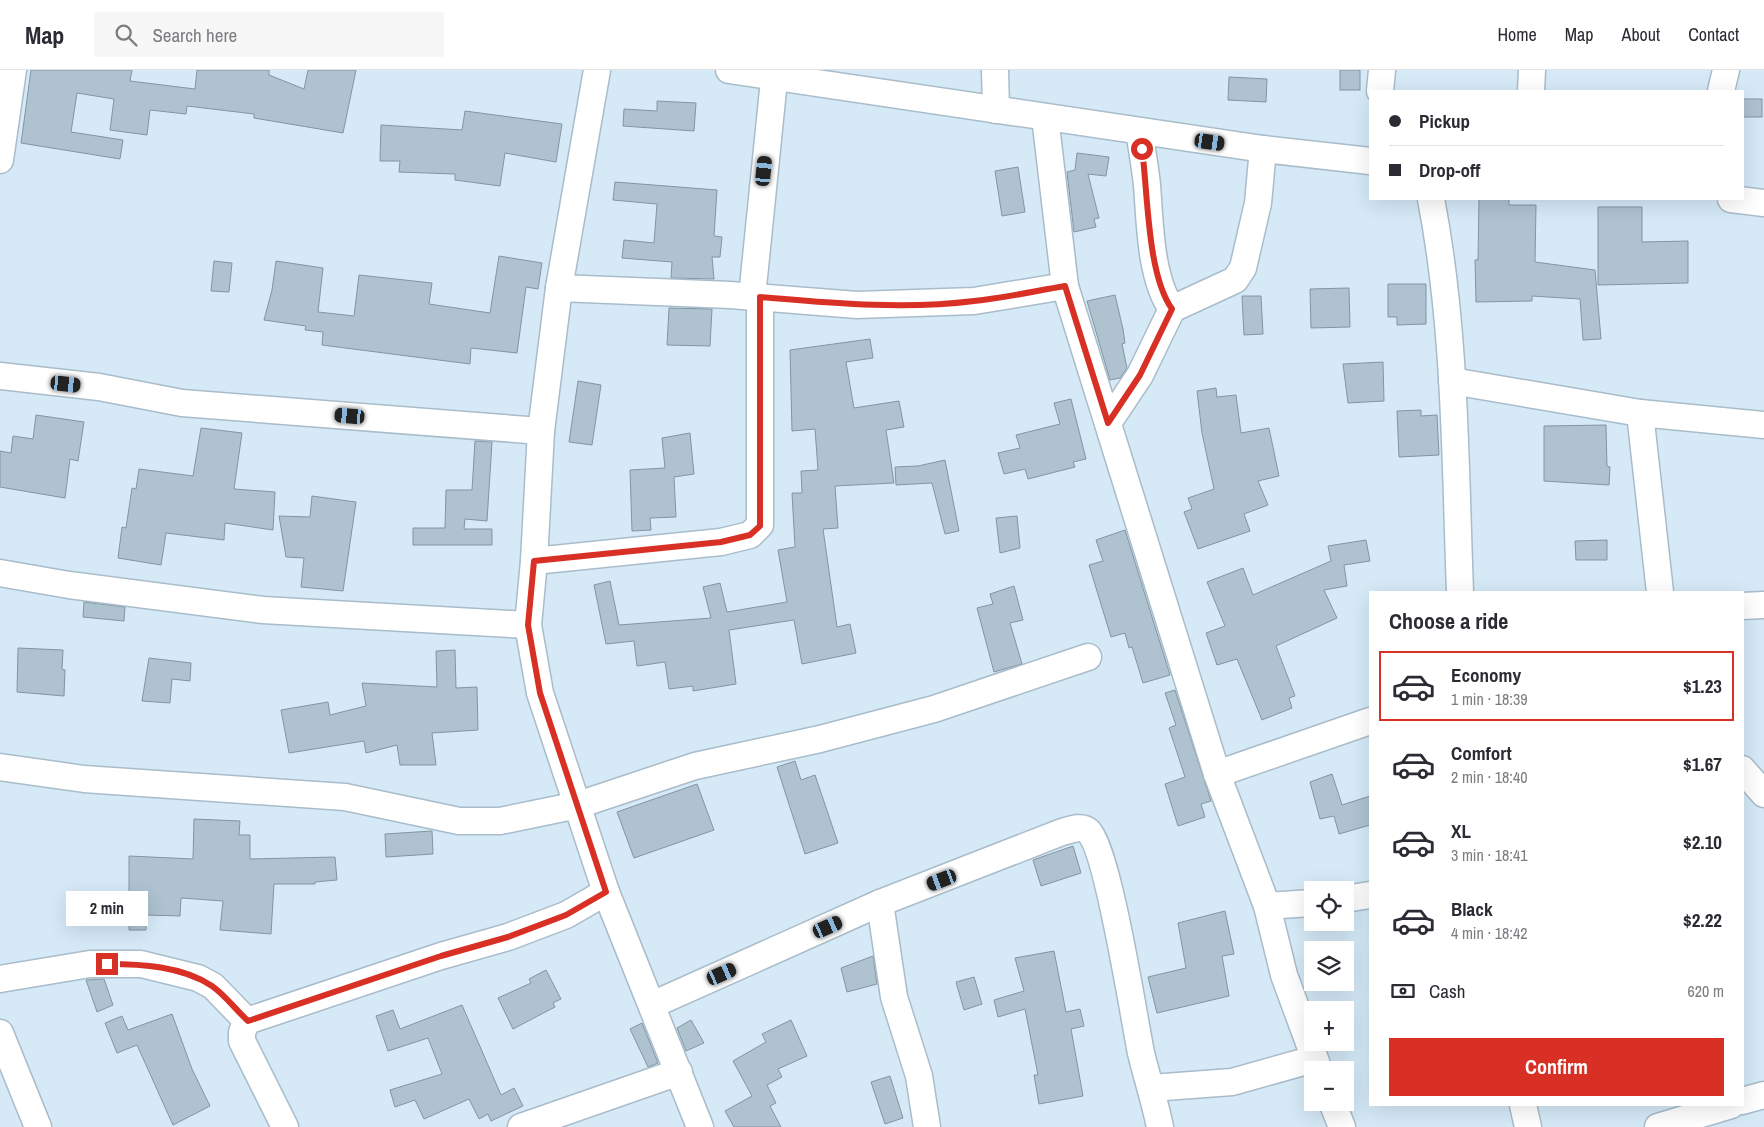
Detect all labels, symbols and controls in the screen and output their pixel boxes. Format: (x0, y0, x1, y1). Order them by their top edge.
search box (94, 12, 444, 57)
text: Map (25, 19, 64, 51)
icon: search (112, 21, 140, 49)
text: Search here (152, 22, 237, 48)
text: Home (1497, 22, 1537, 47)
text: Map (1565, 22, 1594, 47)
text: About (1622, 22, 1660, 47)
text: Contact (1688, 22, 1739, 47)
text: Pickup (1419, 108, 1470, 134)
car (1194, 132, 1225, 152)
route start (1131, 138, 1153, 160)
car (754, 155, 773, 187)
text: Drop-off (1419, 157, 1480, 183)
car (50, 375, 81, 393)
car (334, 407, 365, 425)
text: Choose a ride (1389, 606, 1508, 636)
text: Economy (1451, 662, 1521, 688)
icon: car (1391, 664, 1436, 709)
text: $1.23 (1683, 673, 1722, 699)
text: 1 min · 18:39 (1451, 688, 1528, 710)
text: Comfort (1451, 740, 1512, 766)
icon: car (1391, 742, 1436, 787)
text: $1.67 (1683, 751, 1722, 777)
text: 2 min · 18:40 (1451, 766, 1528, 788)
text: XL (1451, 818, 1471, 844)
icon: car (1391, 820, 1436, 865)
text: $2.10 (1683, 829, 1722, 855)
text: 3 min · 18:41 (1451, 844, 1528, 866)
car (925, 868, 958, 892)
map controls (1304, 881, 1354, 1111)
button: locate (1304, 881, 1354, 931)
callout: 2 min (66, 892, 148, 926)
text: Black (1451, 896, 1493, 922)
text: 2 min (90, 897, 124, 919)
icon: car (1391, 898, 1436, 943)
text: $2.22 (1683, 907, 1722, 933)
car (811, 914, 844, 940)
text: 4 min · 18:42 (1451, 922, 1528, 944)
button: layers (1304, 941, 1354, 991)
route end (96, 953, 118, 975)
car (705, 961, 738, 987)
icon: cash (1389, 977, 1417, 1005)
text: Cash (1429, 978, 1465, 1004)
text: 620 m (1688, 980, 1724, 1002)
button: + (1304, 1001, 1354, 1051)
button: Confirm (1389, 1038, 1724, 1096)
button: − (1304, 1061, 1354, 1111)

